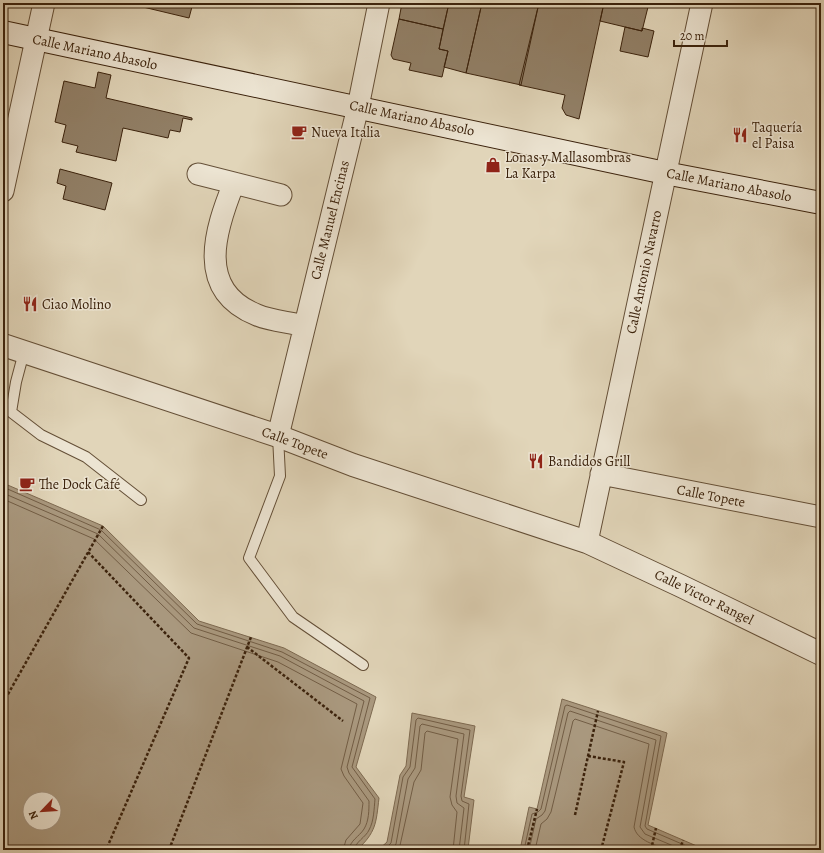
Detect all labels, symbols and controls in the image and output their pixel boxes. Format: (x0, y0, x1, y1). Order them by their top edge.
scale bar (674, 22, 727, 48)
text: 20 m (680, 28, 704, 44)
street label: Calle Mariano Abasolo (31, 29, 159, 75)
street label: Calle Mariano Abasolo (348, 95, 476, 141)
place label: Taquería el Paisa (752, 118, 803, 153)
cafe icon: Nueva Italia (290, 123, 308, 141)
place label: Nueva Italia (311, 123, 381, 142)
restaurant icon: Taquería el Paisa (731, 126, 749, 144)
place label: Lonas y Mallasombras La Karpa (505, 148, 631, 183)
shop icon: Lonas y Mallasombras La Karpa (484, 156, 502, 174)
street label: Calle Manuel Encinas (306, 158, 354, 282)
street label: Calle Mariano Abasolo (665, 164, 793, 206)
street label: Calle Antonio Navarro (622, 208, 666, 336)
restaurant icon: Ciao Molino (21, 295, 39, 313)
place label: Ciao Molino (42, 295, 111, 314)
street label: Calle Topete (259, 422, 331, 464)
restaurant icon: Bandidos Grill (527, 452, 545, 470)
place label: Bandidos Grill (548, 452, 631, 471)
cafe icon: The Dock Café (18, 475, 36, 493)
place label: The Dock Café (39, 475, 120, 494)
street label: Calle Topete (675, 480, 747, 512)
street label: Calle Victor Rangel (651, 565, 757, 629)
north arrow (22, 791, 62, 831)
text: N (25, 808, 42, 822)

